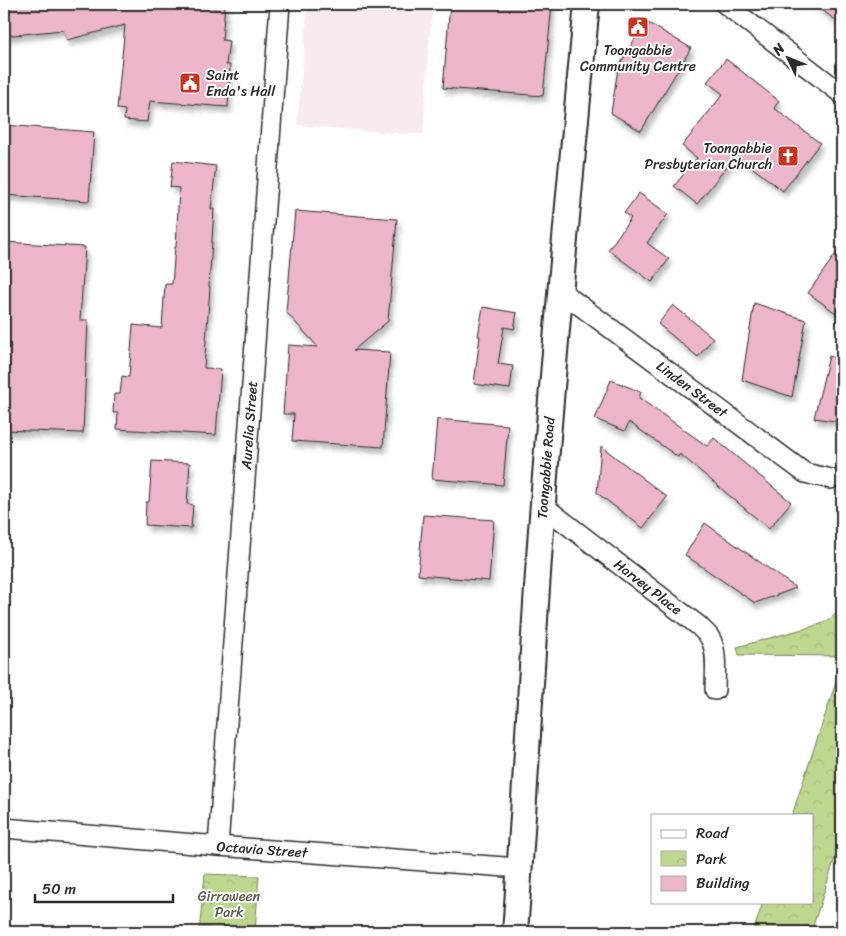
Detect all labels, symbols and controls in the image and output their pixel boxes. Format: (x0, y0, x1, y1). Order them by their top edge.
public building icon: Toongabbie Community Centre (626, 15, 650, 39)
north arrow (764, 32, 814, 82)
text: N (766, 37, 792, 62)
place label: Toongabbie Community Centre (580, 38, 696, 79)
place label: Saint Enda's Hall (206, 63, 276, 104)
public building icon: Saint Enda's Hall (178, 71, 202, 95)
place label: Toongabbie Presbyterian Church (645, 136, 772, 177)
church icon: Toongabbie Presbyterian Church (776, 144, 800, 168)
street label: Linden Street (651, 354, 734, 425)
street label: Aurelia Street (233, 380, 265, 471)
street label: Toongabbie Road (529, 414, 562, 520)
street label: Harvey Place (608, 552, 688, 621)
legend (651, 814, 814, 904)
text: Road (696, 820, 729, 846)
street label: Octavia Street (216, 833, 310, 865)
text: Park (696, 846, 727, 872)
text: Building (696, 870, 750, 896)
scale bar (35, 871, 172, 903)
text: 50 m (42, 876, 77, 902)
park label: Girraween Park (198, 884, 261, 925)

